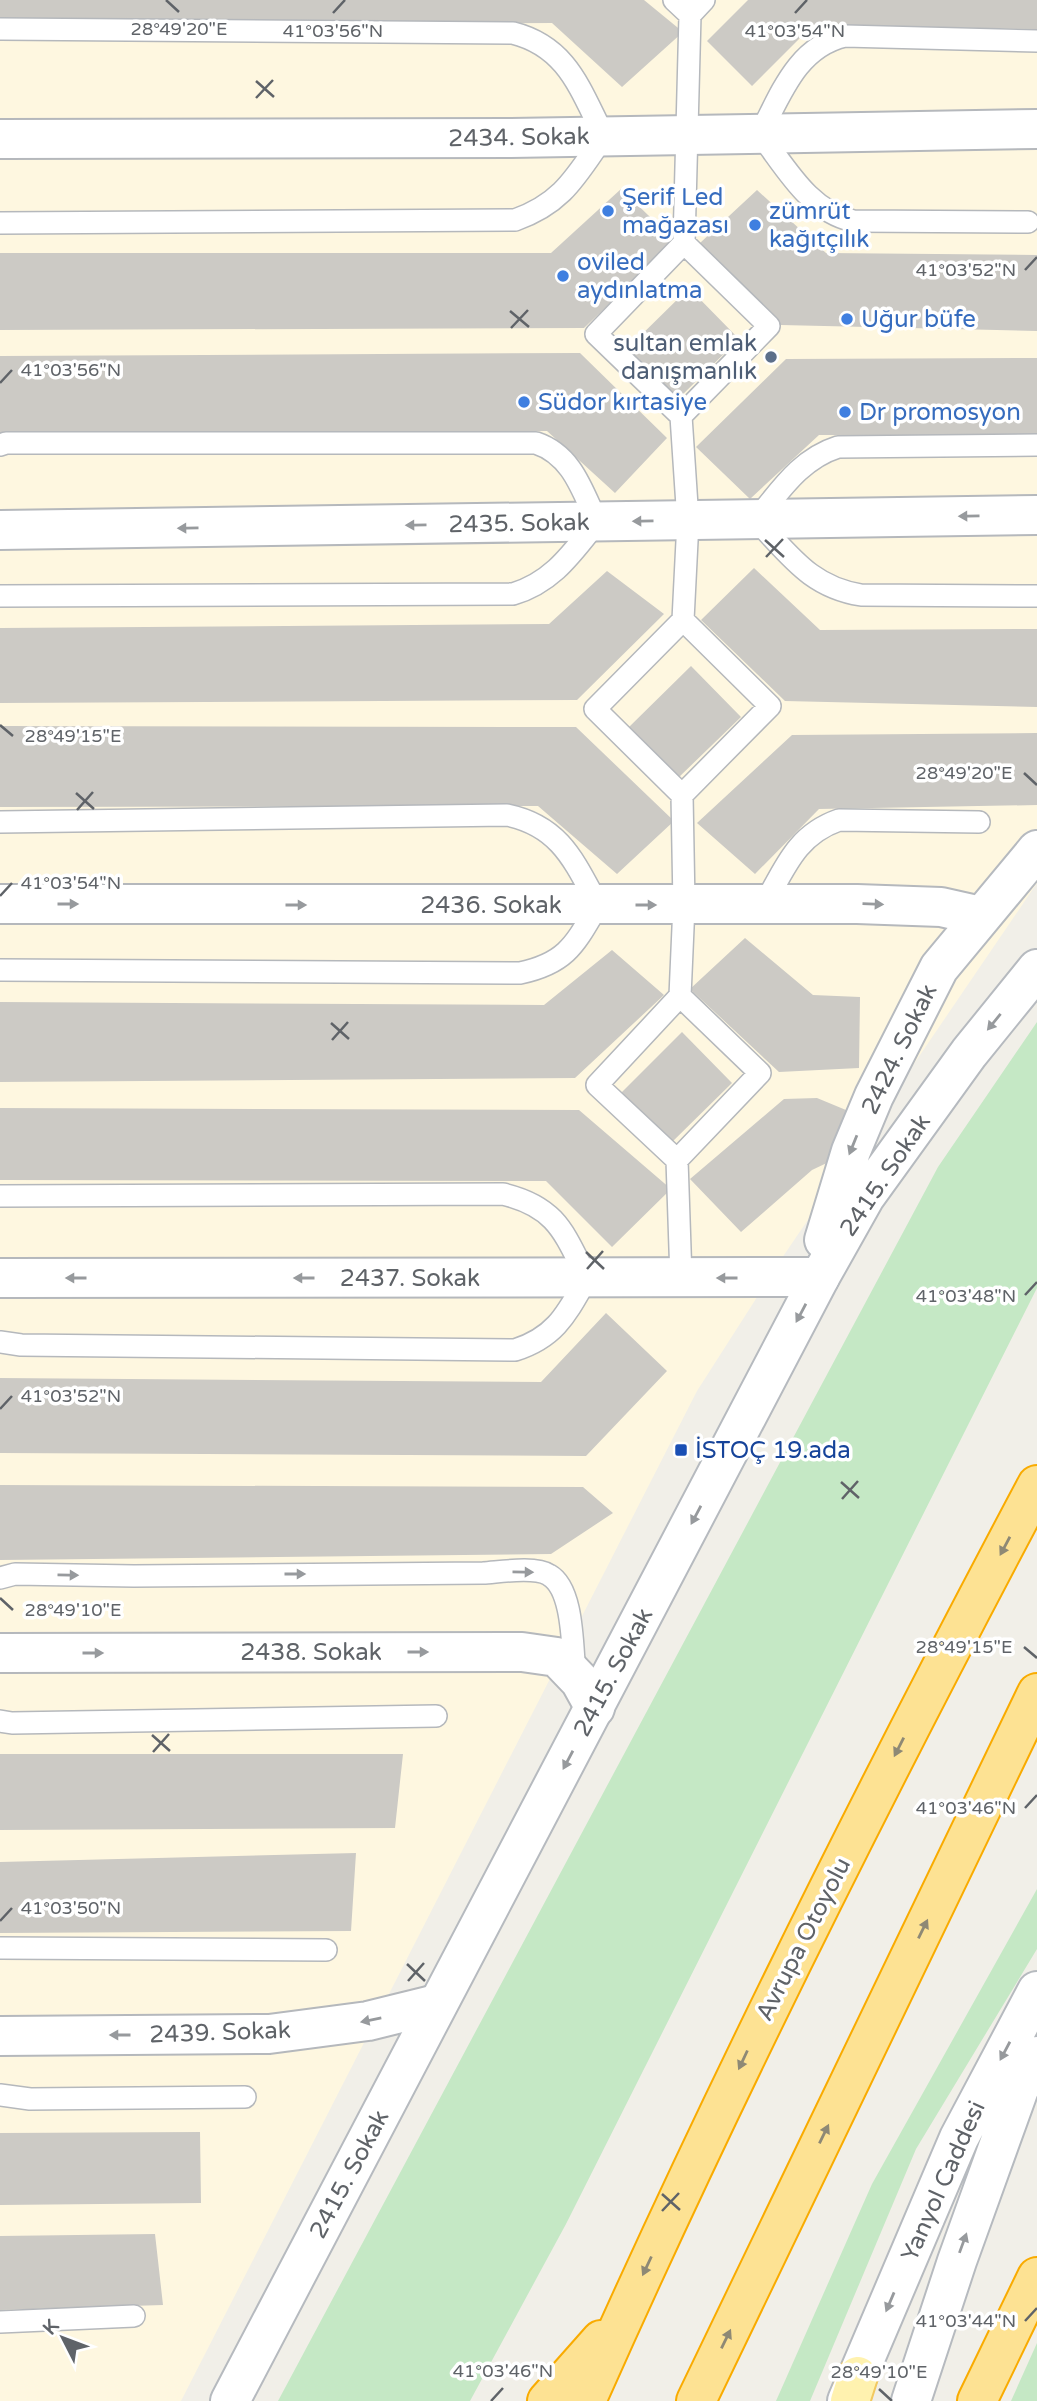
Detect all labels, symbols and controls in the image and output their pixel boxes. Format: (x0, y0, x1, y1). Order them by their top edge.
text: 28°49'20"E (131, 18, 227, 40)
text: 41°03'56"N (283, 20, 383, 42)
text: 41°03'54"N (745, 20, 845, 42)
street label: 2434. Sokak (448, 122, 590, 153)
place label: Şerif Led mağazası (622, 183, 729, 240)
place label: zümrüt kağıtçılık (769, 197, 869, 254)
marker: Şerif Led mağazası (600, 203, 616, 219)
marker: zümrüt kağıtçılık (747, 217, 763, 233)
place label: oviled aydınlatma (577, 248, 703, 305)
text: 41°03'52"N (916, 259, 1016, 281)
marker: oviled aydınlatma (555, 268, 571, 284)
place label: Uğur büfe (861, 305, 976, 334)
marker: Uğur büfe (839, 311, 855, 327)
place label: sultan emlak danışmanlık (613, 329, 757, 386)
marker: sultan emlak danışmanlık (763, 349, 779, 365)
text: 41°03'56"N (21, 359, 121, 381)
place label: Südor kırtasiye (538, 388, 707, 417)
marker: Südor kırtasiye (516, 394, 532, 410)
place label: Dr promosyon (859, 398, 1021, 427)
marker: Dr promosyon (837, 404, 853, 420)
street label: 2435. Sokak (448, 508, 590, 539)
one-way arrow (958, 511, 980, 522)
one-way arrow (632, 516, 654, 527)
one-way arrow (405, 519, 427, 531)
one-way arrow (177, 522, 199, 534)
text: 28°49'15"E (25, 725, 121, 747)
text: 28°49'20"E (916, 762, 1012, 784)
text: 41°03'54"N (21, 872, 121, 894)
street label: 2436. Sokak (420, 891, 562, 920)
one-way arrow (57, 898, 79, 910)
one-way arrow (285, 899, 307, 911)
one-way arrow (635, 899, 657, 911)
one-way arrow (862, 899, 884, 910)
street label: 2424. Sokak (855, 979, 944, 1119)
one-way arrow (987, 1013, 1002, 1030)
street label: 2415. Sokak (834, 1109, 937, 1242)
one-way arrow (848, 1135, 859, 1156)
street label: 2437. Sokak (340, 1264, 480, 1293)
one-way arrow (65, 1272, 87, 1284)
one-way arrow (293, 1272, 315, 1284)
one-way arrow (716, 1272, 738, 1283)
text: 41°03'48"N (916, 1285, 1016, 1307)
one-way arrow (796, 1303, 807, 1323)
text: 41°03'52"N (21, 1385, 121, 1407)
place label: İSTOÇ 19.ada (695, 1436, 851, 1465)
marker: İSTOÇ 19.ada (673, 1442, 689, 1458)
one-way arrow (690, 1505, 702, 1525)
one-way arrow (999, 1536, 1011, 1555)
one-way arrow (512, 1566, 534, 1578)
one-way arrow (284, 1568, 306, 1580)
one-way arrow (57, 1569, 79, 1581)
text: 28°49'10"E (25, 1599, 121, 1621)
street label: 2415. Sokak (567, 1603, 659, 1741)
text: 28°49'15"E (916, 1636, 1012, 1658)
street label: 2438. Sokak (240, 1638, 382, 1667)
one-way arrow (407, 1646, 429, 1658)
one-way arrow (82, 1647, 104, 1659)
one-way arrow (894, 1737, 905, 1757)
one-way arrow (562, 1750, 574, 1770)
text: 41°03'46"N (916, 1797, 1016, 1819)
street label: Avrupa Otoyolu (750, 1853, 857, 2026)
text: 41°03'50"N (21, 1897, 121, 1919)
one-way arrow (918, 1919, 929, 1940)
one-way arrow (360, 2014, 382, 2025)
street label: 2439. Sokak (149, 2016, 291, 2049)
one-way arrow (109, 2030, 131, 2041)
one-way arrow (999, 2041, 1011, 2061)
one-way arrow (737, 2050, 749, 2070)
street label: Yanyol Caddesi (895, 2097, 992, 2266)
street label: 2415. Sokak (303, 2105, 395, 2243)
one-way arrow (819, 2124, 830, 2145)
one-way arrow (958, 2233, 969, 2254)
one-way arrow (641, 2256, 653, 2276)
one-way arrow (884, 2292, 895, 2313)
north arrow (28, 2303, 98, 2373)
text: 41°03'44"N (916, 2310, 1016, 2332)
text: K (39, 2315, 64, 2339)
one-way arrow (720, 2329, 731, 2350)
text: 41°03'46"N (453, 2360, 553, 2382)
text: 28°49'10"E (831, 2361, 927, 2383)

